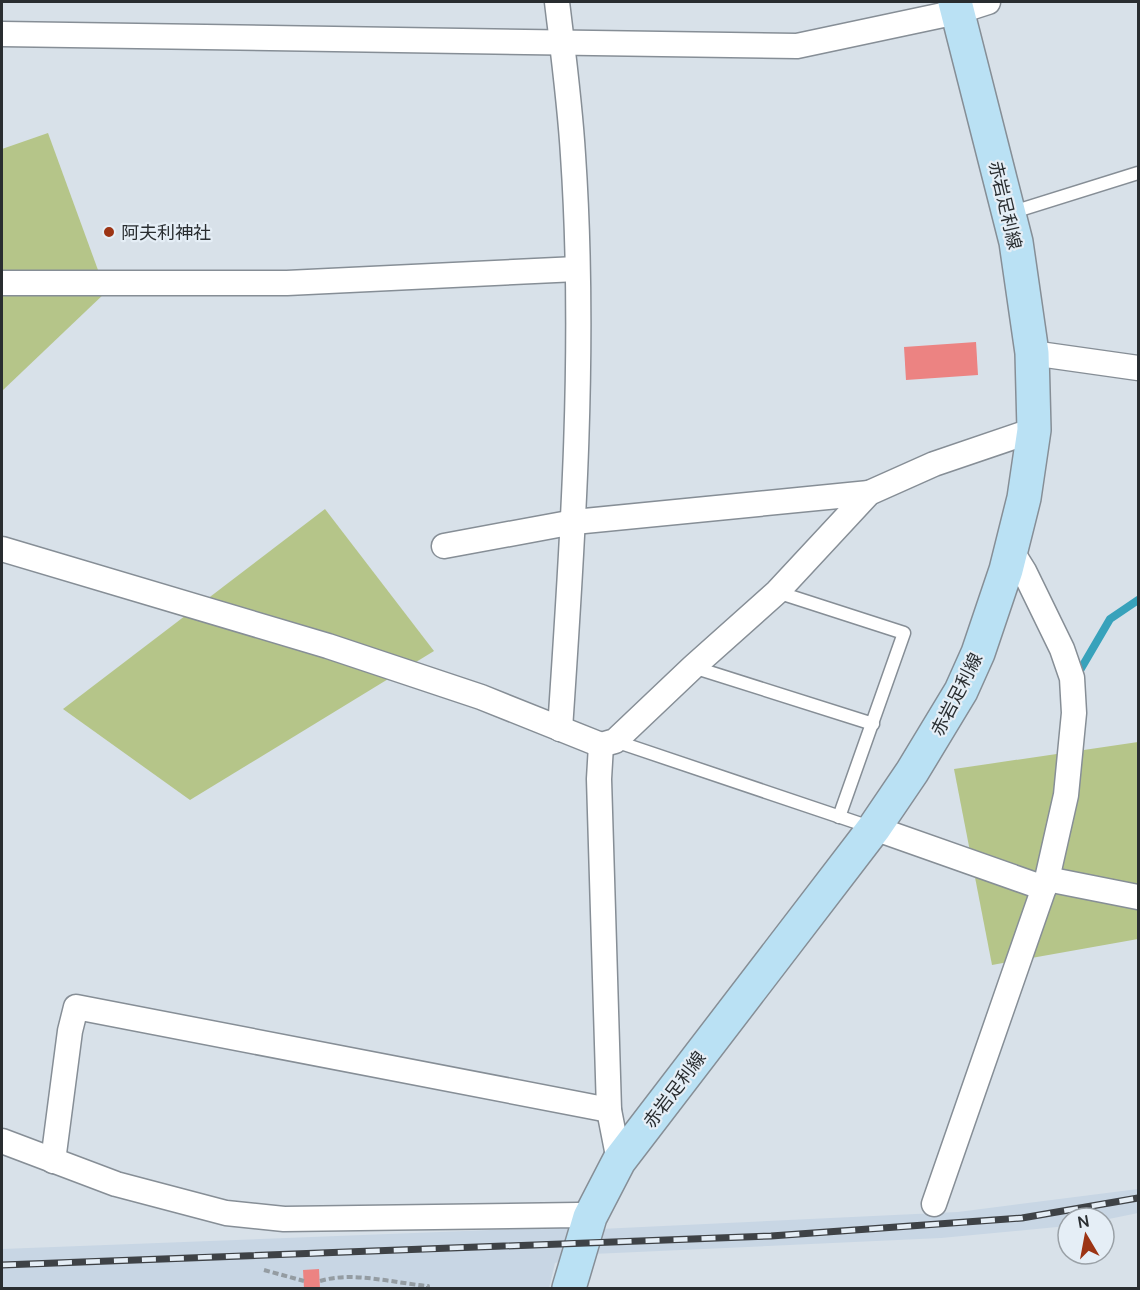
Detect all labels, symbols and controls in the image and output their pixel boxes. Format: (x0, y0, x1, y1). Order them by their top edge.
street label: 赤岩足利線 (984, 158, 1028, 252)
place label: 阿夫利神社 (121, 220, 211, 244)
marker: 阿夫利神社 (102, 225, 116, 239)
street label: 赤岩足利線 (925, 648, 987, 740)
street label: 赤岩足利線 (637, 1046, 711, 1132)
north arrow (1056, 1206, 1116, 1266)
text: N (1076, 1209, 1091, 1233)

